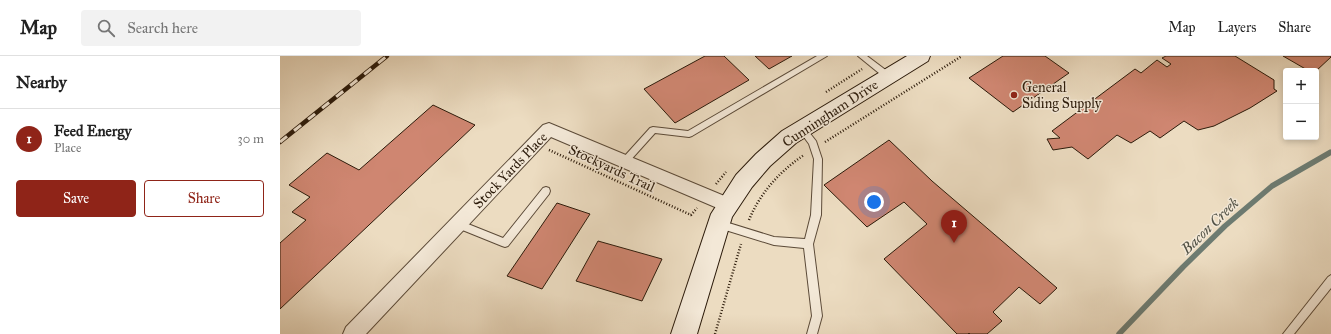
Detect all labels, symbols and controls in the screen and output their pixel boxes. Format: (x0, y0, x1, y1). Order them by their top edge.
search box (81, 10, 361, 46)
text: Map (20, 16, 57, 39)
icon: search (95, 17, 117, 39)
text: Search here (127, 19, 198, 37)
text: Map (1168, 19, 1196, 36)
text: Layers (1218, 19, 1256, 36)
text: Share (1278, 19, 1311, 36)
map controls (1283, 68, 1319, 140)
button: + (1283, 68, 1319, 104)
text: Nearby (16, 72, 67, 93)
street label: Cunningham Drive (779, 76, 882, 151)
place label: General Siding Supply (1022, 79, 1102, 112)
marker: General Siding Supply (1009, 90, 1019, 100)
button: − (1283, 104, 1319, 140)
text: Feed Energy (54, 122, 131, 140)
street label: Stock Yards Place (470, 129, 551, 212)
text: 1 (26, 131, 32, 147)
text: 30 m (238, 131, 264, 147)
text: Place (54, 140, 81, 156)
street label: Stockyards Trail (566, 141, 658, 196)
button: Save (16, 180, 136, 217)
button: Share (144, 180, 264, 217)
your location (864, 192, 884, 212)
water label: Bacon Creek (1177, 194, 1243, 259)
pin: 1 (941, 210, 967, 243)

